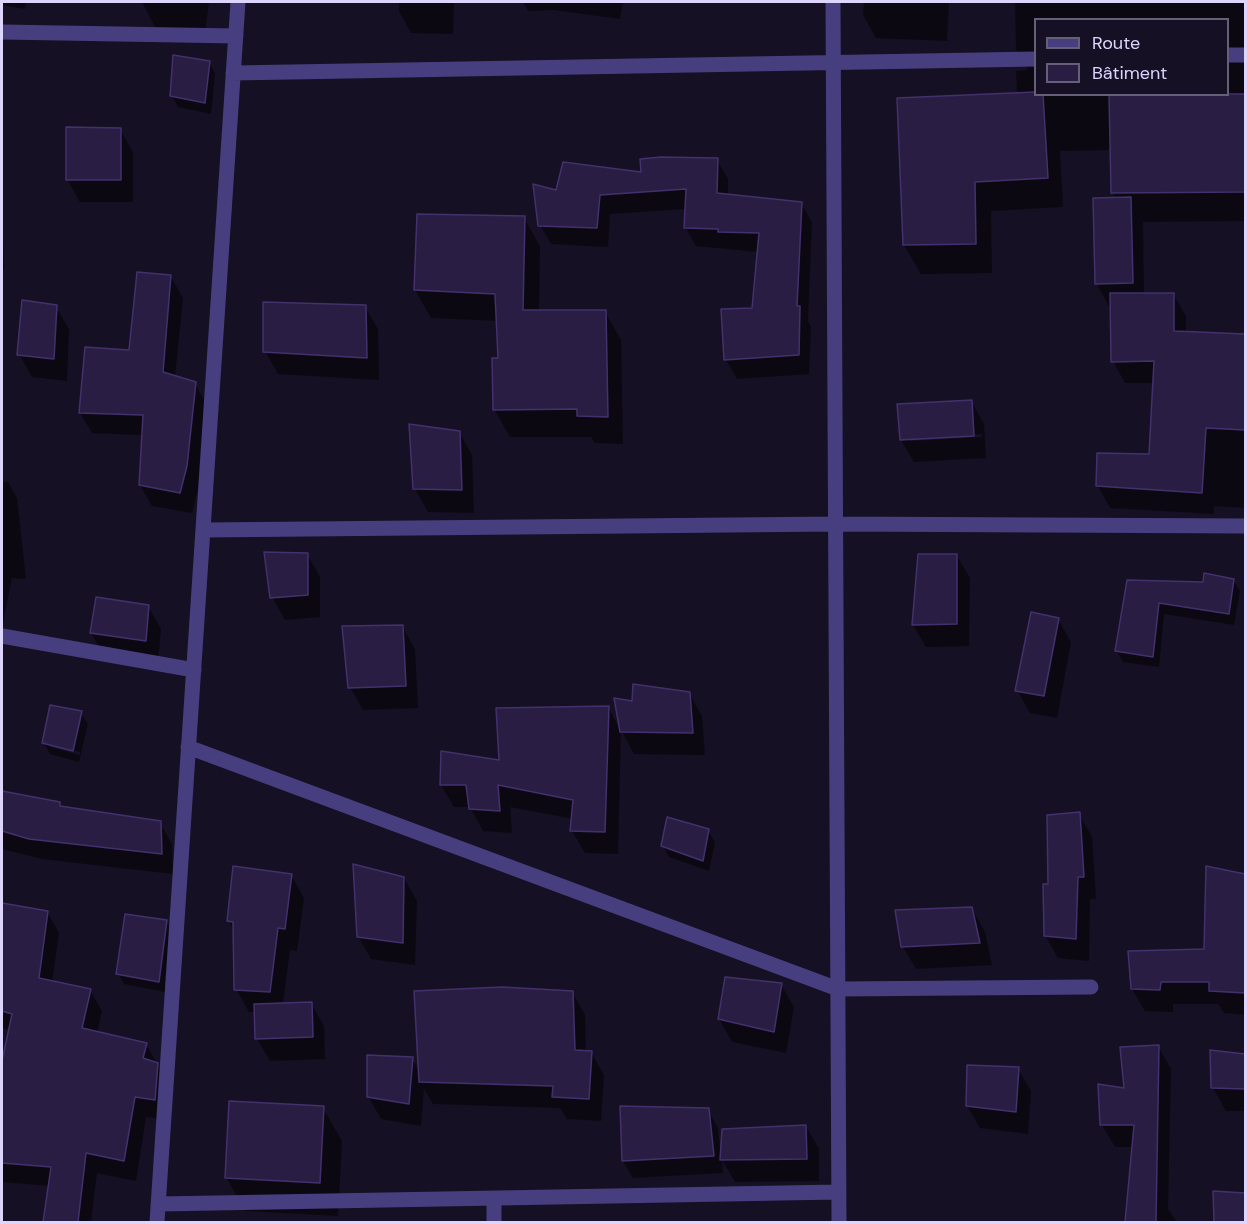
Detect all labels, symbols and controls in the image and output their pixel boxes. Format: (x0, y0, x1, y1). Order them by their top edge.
legend (1034, 18, 1229, 96)
text: Route (1092, 31, 1140, 55)
text: Bâtiment (1092, 61, 1167, 85)

